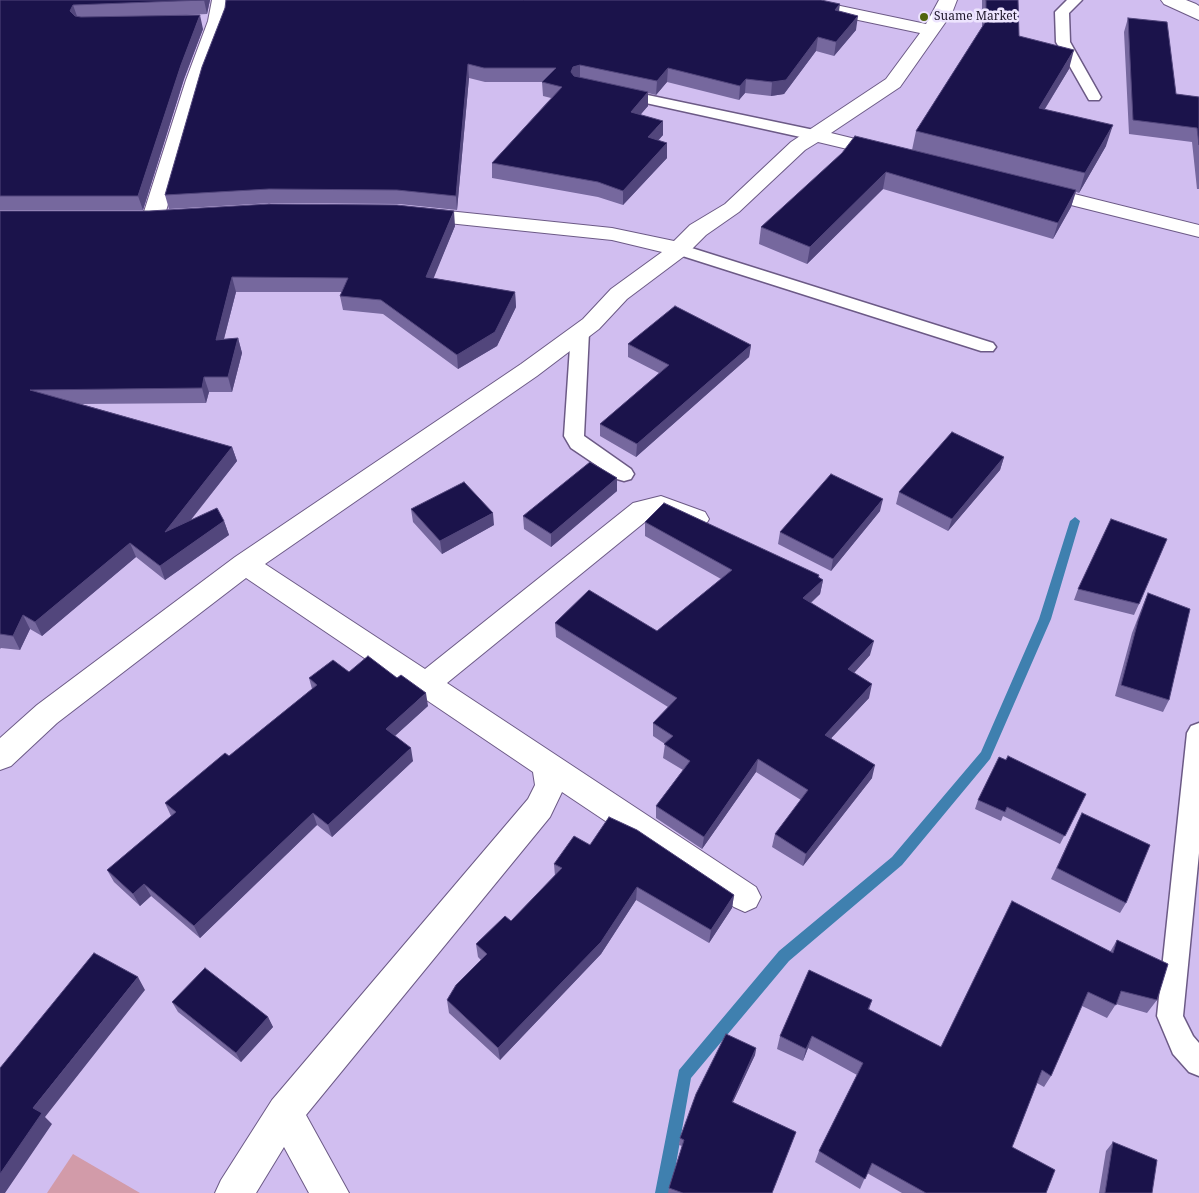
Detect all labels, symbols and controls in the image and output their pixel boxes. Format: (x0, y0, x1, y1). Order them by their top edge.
place label: Suame Market (934, 10, 1017, 24)
marker: Suame Market (918, 11, 930, 23)

